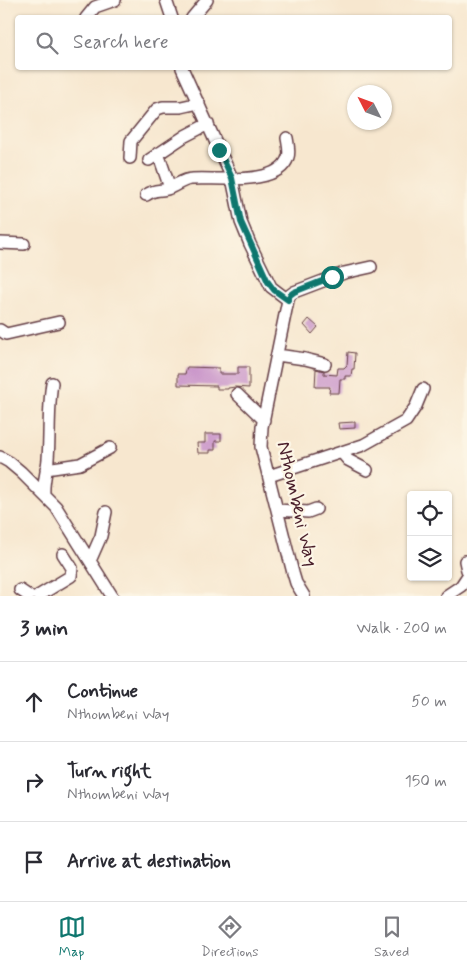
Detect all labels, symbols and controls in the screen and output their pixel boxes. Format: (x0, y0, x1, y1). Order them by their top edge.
search box (15, 15, 452, 70)
icon: search (33, 29, 61, 57)
text: Search here (73, 30, 169, 55)
north arrow (347, 85, 392, 130)
route end (208, 139, 231, 162)
route start (321, 266, 344, 289)
street label: Nthombeni Way (269, 439, 325, 569)
map controls (407, 491, 452, 581)
button: locate (407, 491, 452, 536)
button: layers (407, 536, 452, 581)
text: 3 min (20, 615, 68, 643)
text: Walk · 200 m (356, 618, 447, 639)
text: Continue (67, 679, 138, 704)
icon: ahead (20, 688, 48, 716)
text: 50 m (411, 691, 447, 712)
text: Nthombeni Way (67, 704, 169, 725)
text: Turn right (67, 759, 151, 784)
icon: right (20, 768, 48, 796)
text: 150 m (405, 771, 447, 792)
text: Nthombeni Way (67, 784, 169, 805)
icon: arrive (20, 848, 48, 876)
text: Arrive at destination (67, 849, 231, 874)
tab: Map (58, 913, 86, 961)
tab: Directions (201, 913, 259, 961)
tab: Saved (374, 913, 409, 961)

